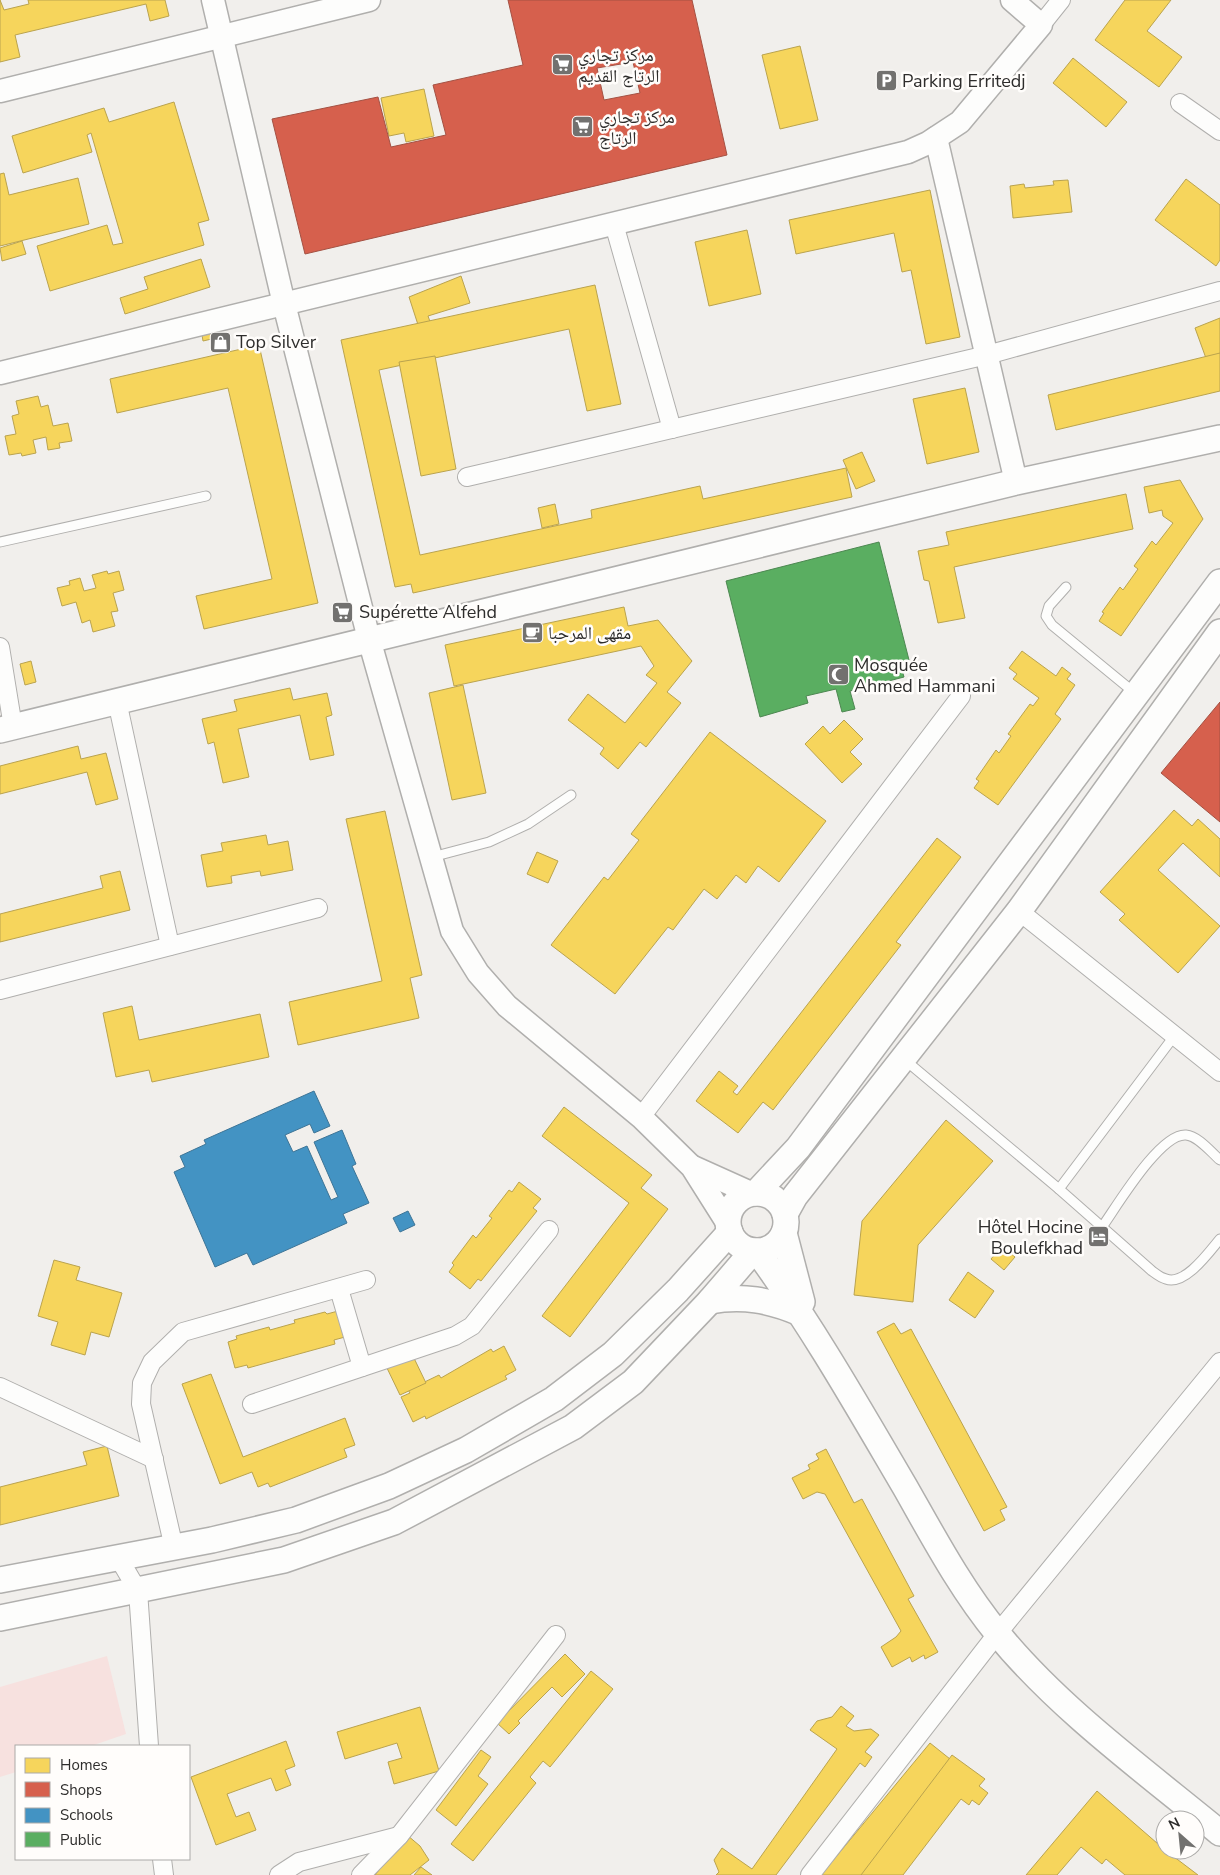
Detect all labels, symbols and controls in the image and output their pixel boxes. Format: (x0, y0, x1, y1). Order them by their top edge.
place label: مركز تجاري الرتاج القديم (578, 43, 659, 88)
supermarket icon: مركز تجاري الرتاج القديم (550, 53, 574, 77)
parking icon: Parking Erritedj (874, 69, 898, 93)
place label: Parking Erritedj (902, 69, 1026, 93)
place label: مركز تجاري الرتاج (599, 105, 675, 150)
supermarket icon: مركز تجاري الرتاج (571, 115, 595, 139)
shop icon: Top Silver (208, 330, 232, 354)
place label: Top Silver (236, 330, 317, 354)
supermarket icon: Supérette Alfehd (331, 600, 355, 624)
place label: Supérette Alfehd (359, 600, 497, 624)
cafe icon: مقهى المرحبا (520, 621, 544, 645)
place label: مقهى المرحبا (548, 621, 631, 645)
place label: Mosquée Ahmed Hammani (854, 653, 995, 698)
mosque icon: Mosquée Ahmed Hammani (826, 663, 850, 687)
place label: Hôtel Hocine Boulefkhad (978, 1215, 1083, 1260)
hotel icon: Hôtel Hocine Boulefkhad (1087, 1225, 1111, 1249)
legend (15, 1745, 190, 1860)
text: Homes (60, 1755, 108, 1775)
text: Shops (60, 1780, 102, 1800)
text: Schools (60, 1805, 113, 1825)
north arrow (1155, 1810, 1205, 1860)
text: N (1165, 1813, 1183, 1835)
text: Public (60, 1830, 101, 1850)

